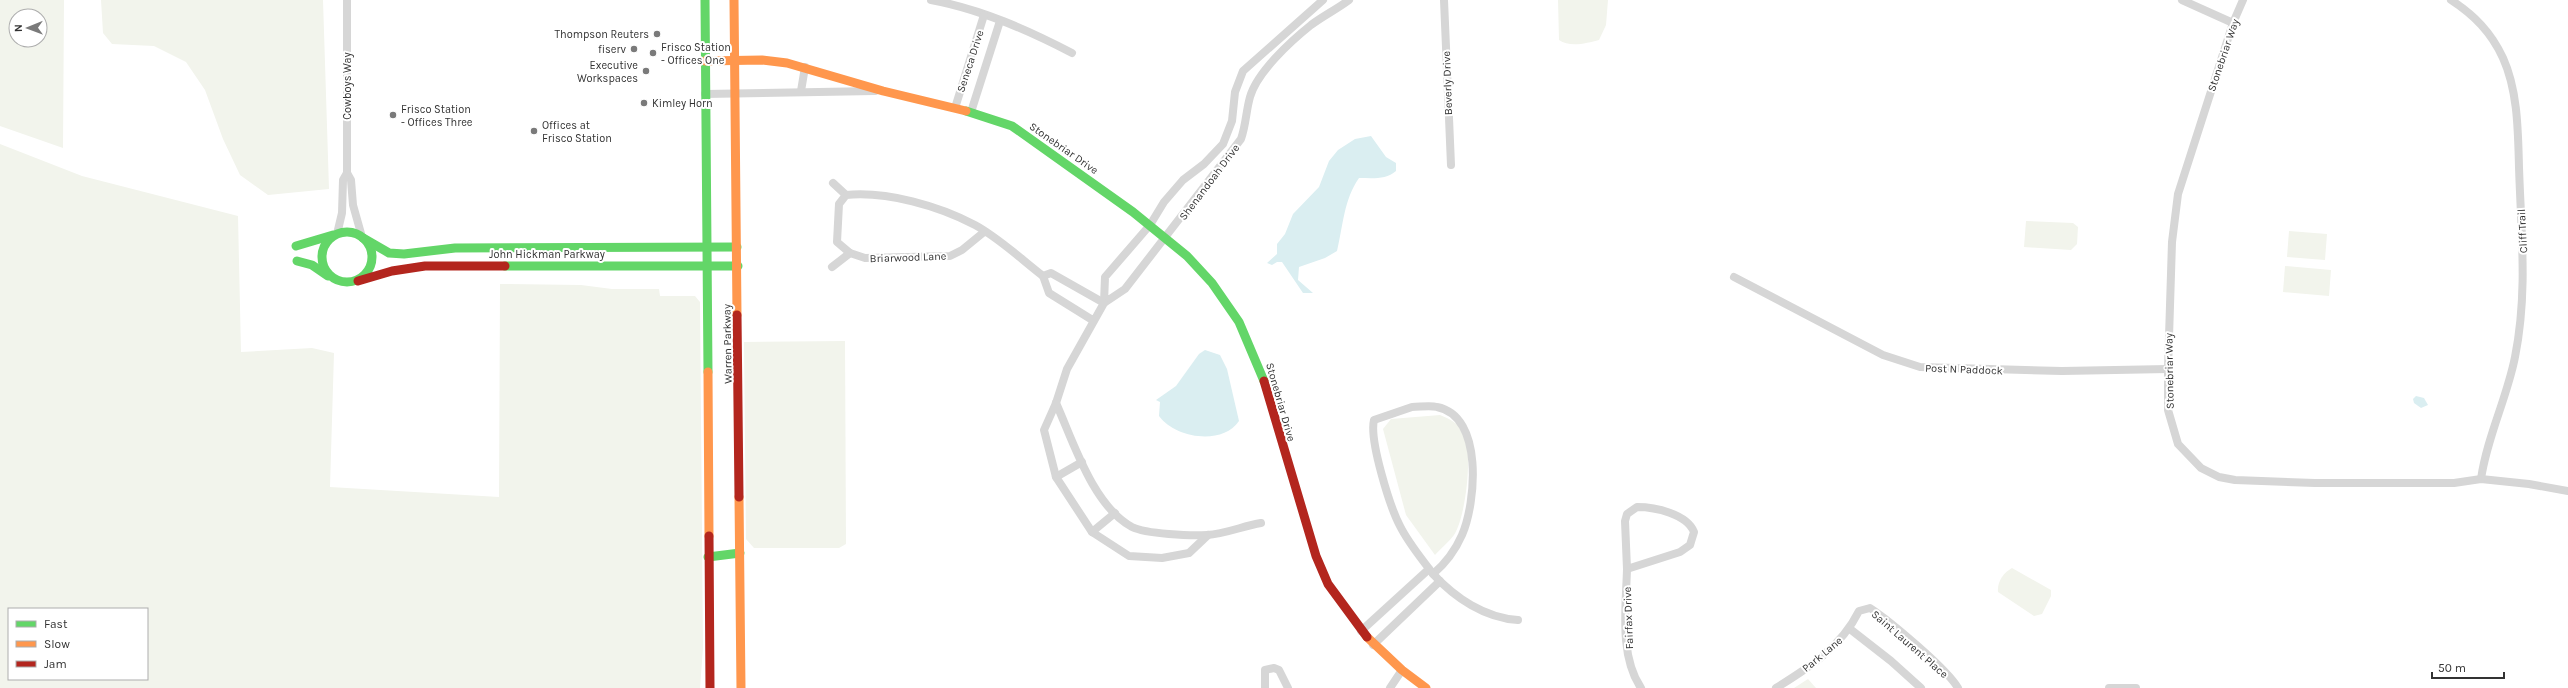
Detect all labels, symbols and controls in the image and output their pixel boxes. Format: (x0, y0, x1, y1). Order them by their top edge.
north arrow (8, 8, 48, 48)
street label: Stonebriar Way (2205, 17, 2242, 93)
text: N (12, 24, 25, 32)
place label: Thompson Reuters (554, 28, 649, 41)
street label: Seneca Drive (954, 28, 987, 94)
marker: Thompson Reuters (652, 29, 662, 39)
place label: Frisco Station - Offices One (661, 41, 731, 67)
place label: fiserv (598, 43, 626, 56)
marker: fiserv (629, 44, 639, 54)
marker: Frisco Station - Offices One (648, 48, 658, 58)
street label: Beverly Drive (1440, 50, 1455, 115)
street label: Cowboys Way (341, 52, 354, 120)
place label: Executive Workspaces (577, 59, 638, 85)
marker: Executive Workspaces (641, 66, 651, 76)
place label: Kimley Horn (652, 97, 713, 110)
marker: Kimley Horn (639, 98, 649, 108)
place label: Frisco Station - Offices Three (401, 103, 473, 129)
marker: Frisco Station - Offices Three (388, 110, 398, 120)
place label: Offices at Frisco Station (542, 119, 612, 145)
street label: Stonebriar Drive (1027, 120, 1101, 177)
marker: Offices at Frisco Station (529, 126, 539, 136)
street label: Shenandoah Drive (1177, 141, 1242, 223)
street label: Cliff Trail (2515, 208, 2530, 253)
street label: John Hickman Parkway (489, 248, 605, 261)
street label: Briarwood Lane (869, 250, 947, 265)
street label: Warren Parkway (720, 304, 735, 384)
street label: Stonebriar Way (2162, 333, 2177, 409)
street label: Stonebriar Drive (1263, 361, 1298, 443)
street label: Post N Paddock (1925, 362, 2003, 377)
street label: Fairfax Drive (1621, 586, 1636, 649)
legend (8, 608, 148, 680)
street label: Saint Laurent Place (1869, 608, 1951, 681)
text: Fast (44, 617, 68, 631)
street label: Park Lane (1800, 634, 1845, 675)
text: Slow (44, 637, 70, 651)
scale bar (2432, 654, 2504, 680)
text: Jam (44, 657, 67, 671)
text: 50 m (2438, 661, 2466, 675)

